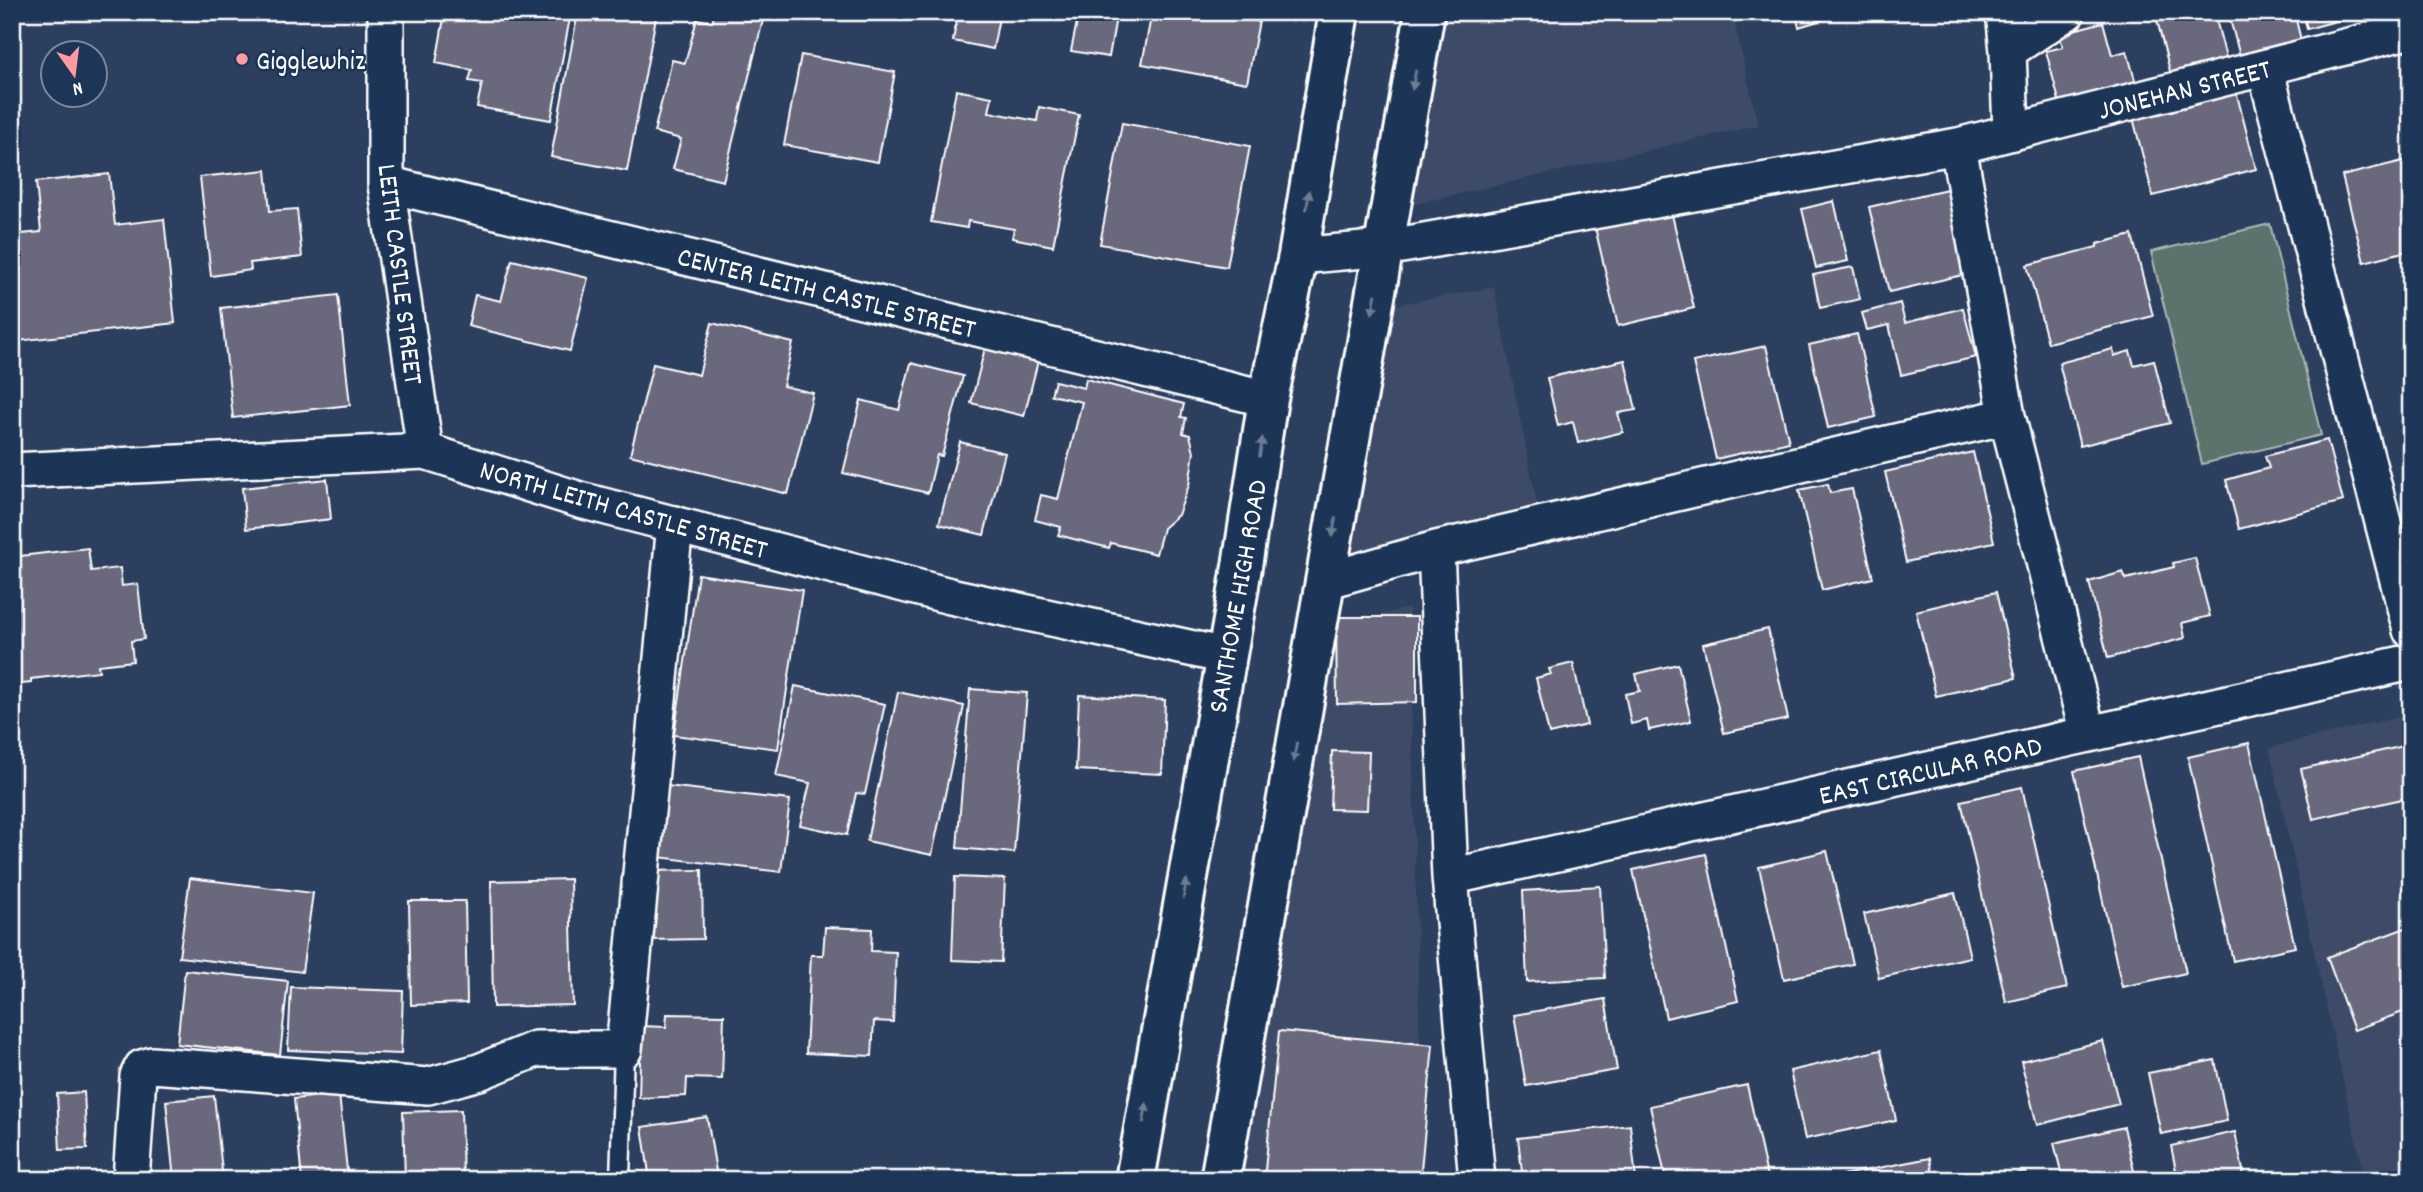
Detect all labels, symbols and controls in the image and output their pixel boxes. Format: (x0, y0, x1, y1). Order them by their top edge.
north arrow (38, 38, 108, 108)
place label: Gigglewhiz (256, 44, 366, 84)
marker: Gigglewhiz (234, 51, 250, 67)
street label: JONEHAN STREET (2095, 52, 2276, 134)
one-way arrow (1408, 69, 1419, 91)
text: N (69, 73, 85, 101)
street label: LEITH CASTLE STREET (364, 162, 430, 387)
one-way arrow (1303, 188, 1314, 210)
street label: CENTER LEITH CASTLE STREET (672, 239, 979, 352)
one-way arrow (1368, 293, 1379, 315)
one-way arrow (1256, 436, 1267, 458)
street label: NORTH LEITH CASTLE STREET (474, 453, 771, 573)
street label: SANTHOME HIGH ROAD (1201, 477, 1281, 717)
one-way arrow (1328, 517, 1339, 539)
street label: EAST CIRCULAR ROAD (1816, 729, 2047, 819)
one-way arrow (1289, 741, 1300, 763)
one-way arrow (1180, 877, 1191, 899)
one-way arrow (1140, 1101, 1151, 1123)

